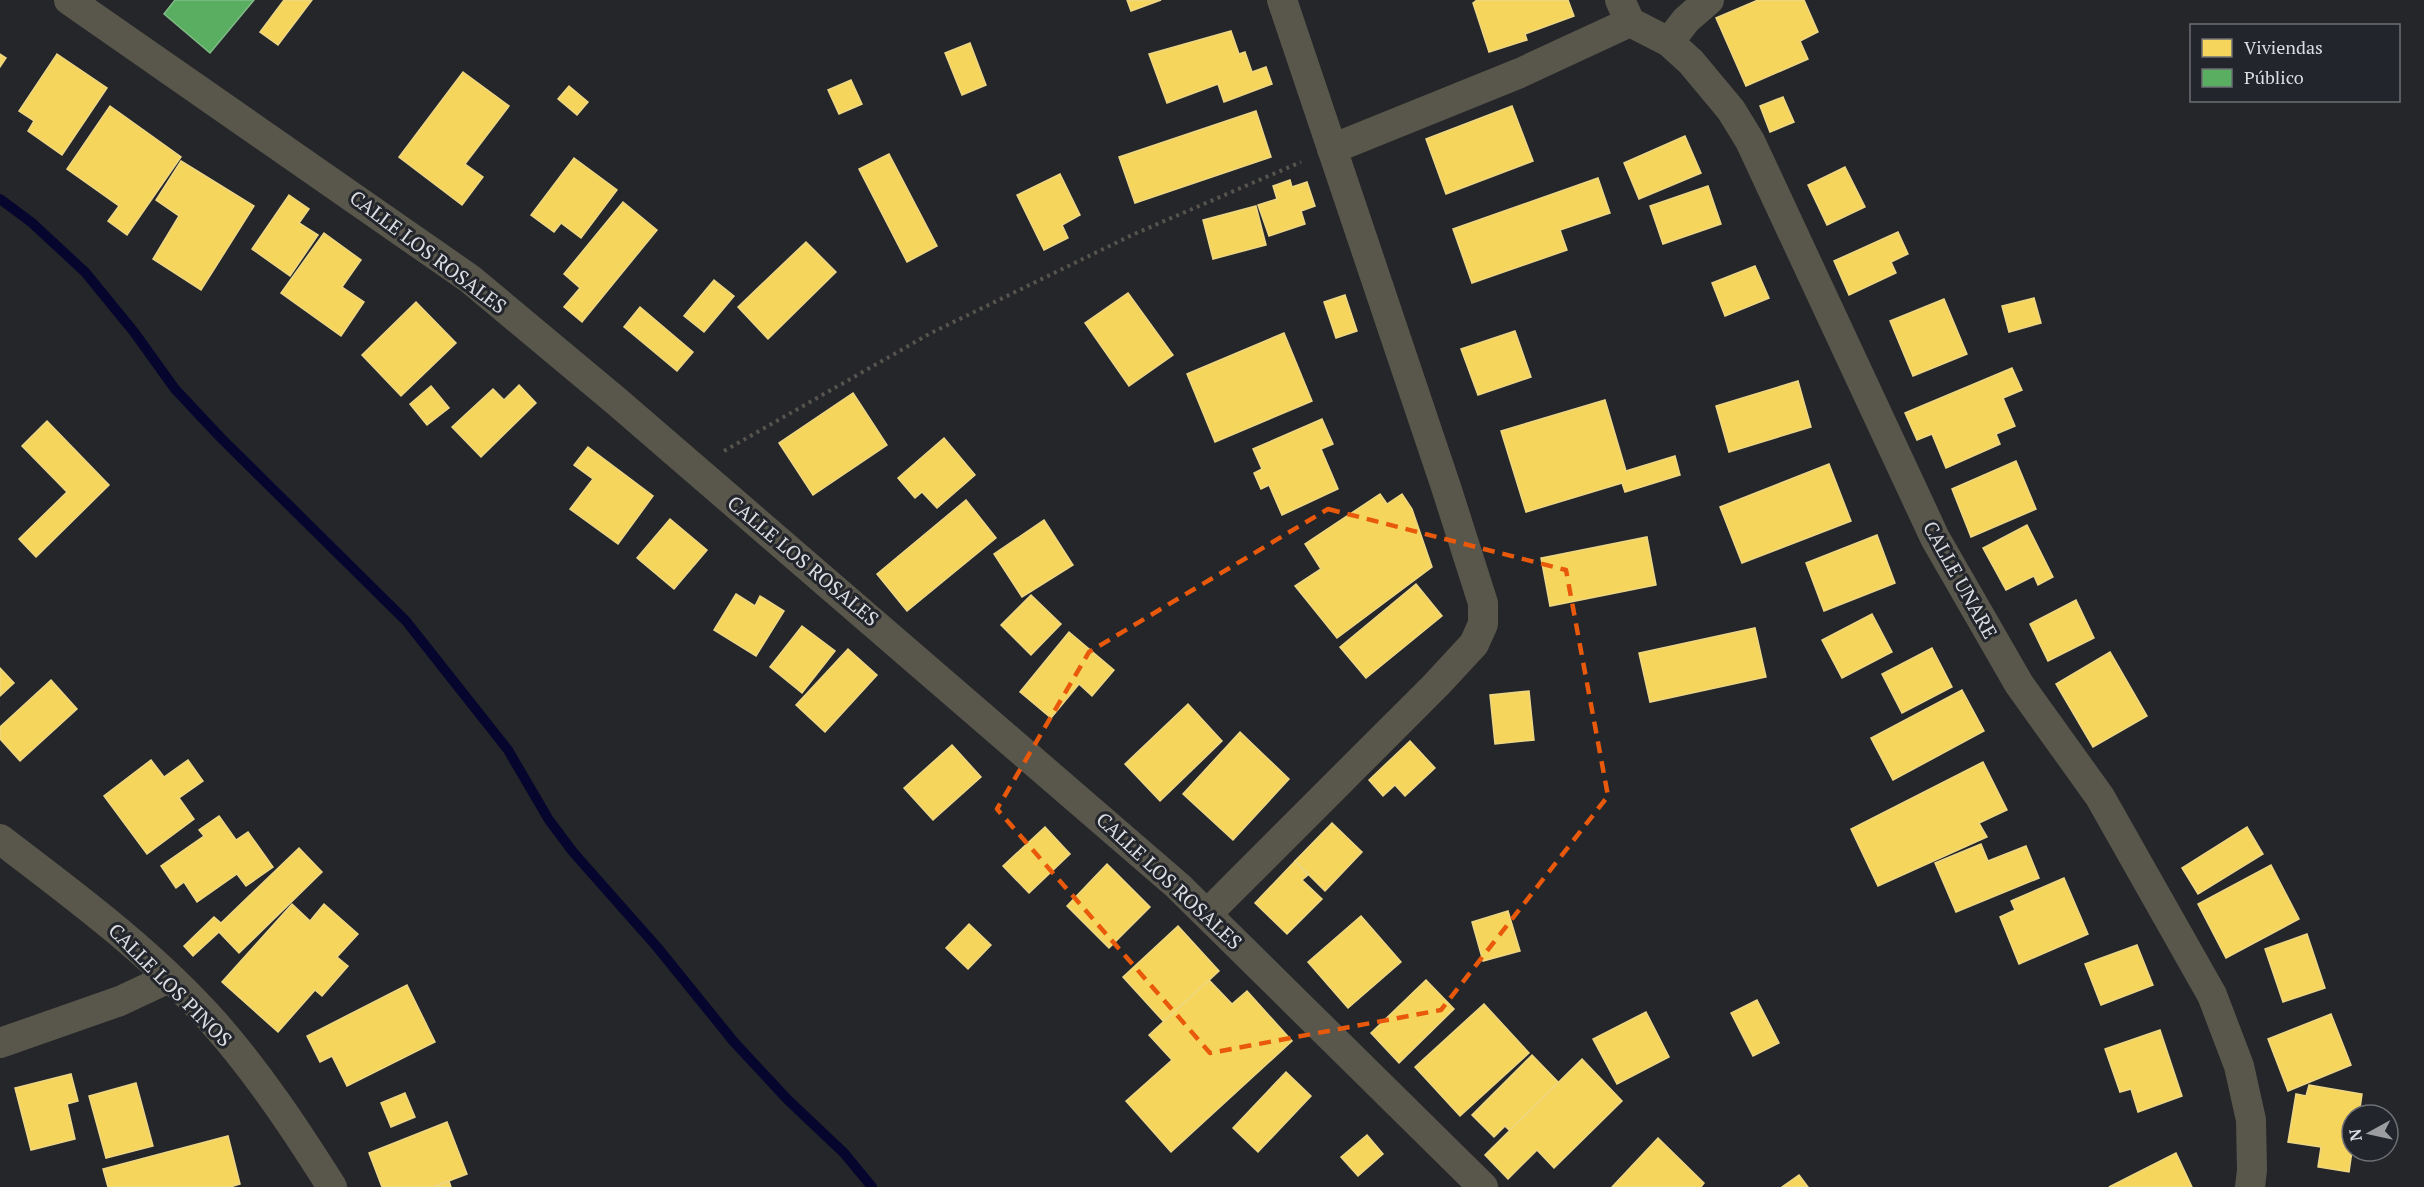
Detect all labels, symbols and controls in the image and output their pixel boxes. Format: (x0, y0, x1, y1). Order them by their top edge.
legend (2190, 24, 2400, 102)
text: Viviendas (2244, 35, 2323, 59)
text: Público (2244, 65, 2304, 89)
street label: CALLE LOS ROSALES (344, 184, 512, 320)
street label: CALLE LOS ROSALES (722, 489, 885, 632)
street label: CALLE UNARE (1917, 516, 2004, 643)
street label: CALLE LOS ROSALES (1091, 806, 1248, 955)
street label: CALLE LOS PINOS (103, 917, 238, 1052)
north arrow (2340, 1103, 2400, 1163)
text: N (2343, 1128, 2367, 1143)

